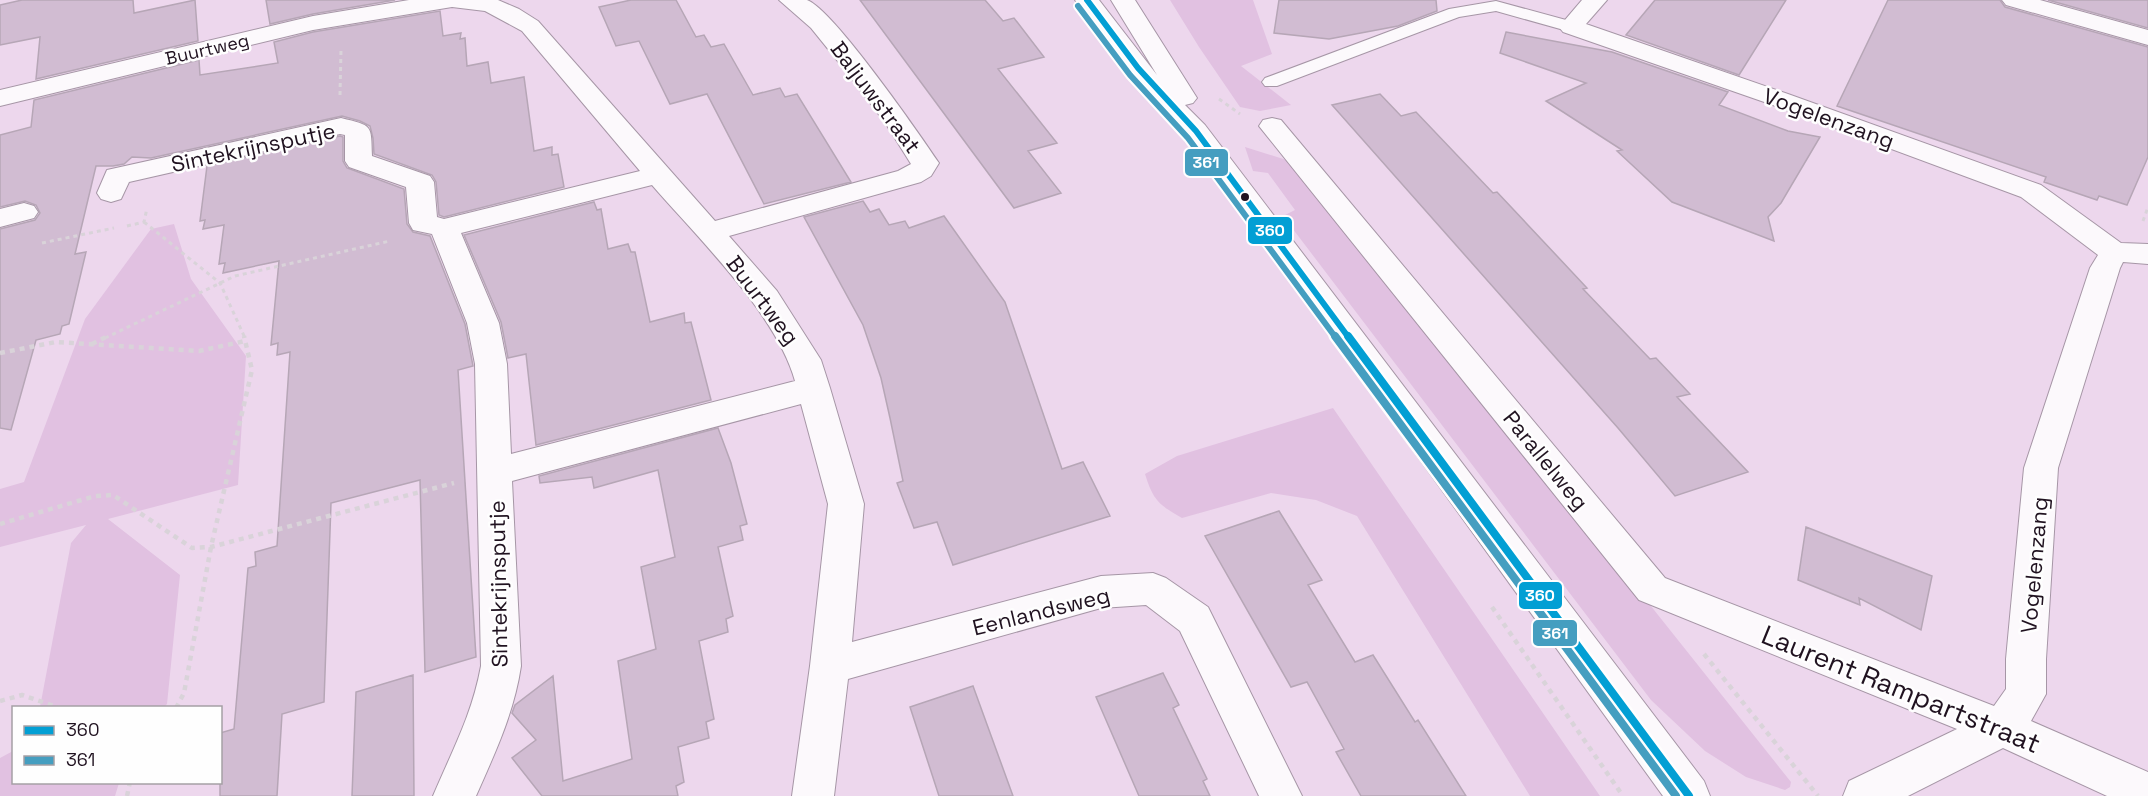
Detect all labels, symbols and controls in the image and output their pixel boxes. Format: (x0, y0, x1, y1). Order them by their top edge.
street label: Buurtweg (163, 28, 251, 70)
street label: Baljuwstraat (825, 35, 927, 159)
street label: Vogelenzang (1760, 81, 1898, 155)
street label: Sintekrijnsputje (168, 116, 338, 178)
line badge: 361 (1184, 148, 1229, 177)
text: 361 (1193, 152, 1219, 173)
unlabelled marker (1239, 191, 1251, 203)
line badge: 360 (1247, 216, 1293, 245)
text: 360 (1255, 220, 1285, 241)
street label: Buurtweg (720, 250, 806, 350)
street label: Parallelweg (1497, 405, 1595, 515)
street label: Vogelenzang (2014, 495, 2054, 635)
street label: Sintekrijnsputje (483, 500, 513, 668)
street label: Eenlandsweg (969, 580, 1113, 642)
line badge: 360 (1518, 581, 1563, 610)
text: 360 (1525, 585, 1555, 606)
street label: Laurent Rampartstraat (1756, 617, 2046, 761)
line badge: 361 (1532, 619, 1578, 647)
text: 361 (1542, 623, 1568, 644)
legend (12, 706, 222, 784)
text: 360 (66, 718, 99, 741)
text: 361 (66, 748, 95, 771)

